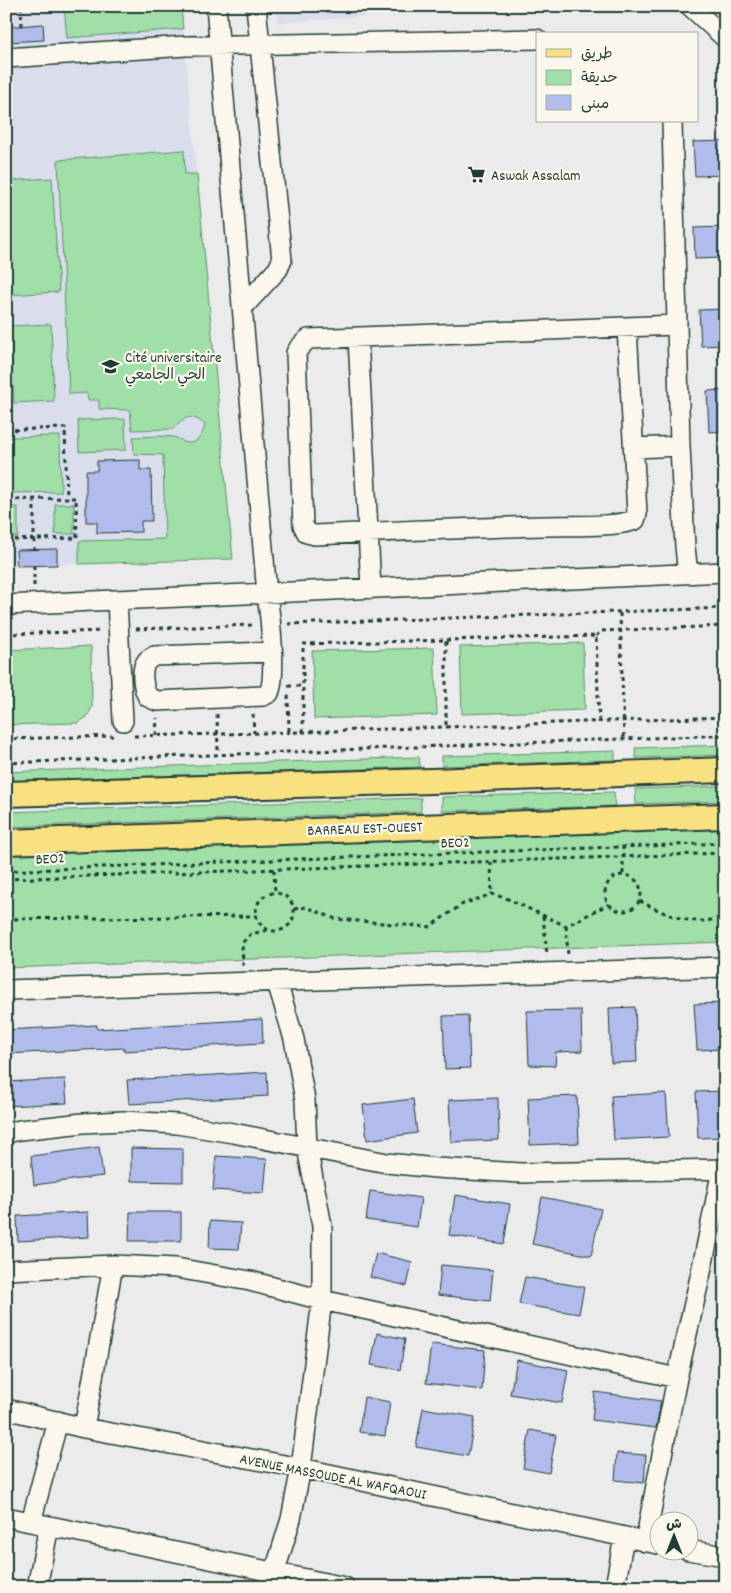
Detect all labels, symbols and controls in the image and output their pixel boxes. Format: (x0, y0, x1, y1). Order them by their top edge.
legend (536, 32, 698, 122)
text: طريق (581, 44, 613, 66)
text: حديقة (581, 68, 618, 90)
text: مبنى (581, 94, 609, 116)
supermarket icon: Aswak Assalam (467, 165, 487, 185)
place label: Aswak Assalam (491, 166, 581, 188)
place label: Cité universitaire الحي الجامعي (125, 348, 222, 387)
school or university icon: Cité universitaire الحي الجامعي (101, 356, 121, 376)
street label: BARREAU EST-OUEST (307, 817, 423, 843)
street label: BEO2 (440, 832, 470, 855)
street label: BEO2 (35, 848, 65, 872)
street label: AVENUE MASSOUDE AL WAFQAOUI (237, 1449, 428, 1507)
north arrow (648, 1510, 698, 1560)
text: ش (666, 1515, 682, 1535)

